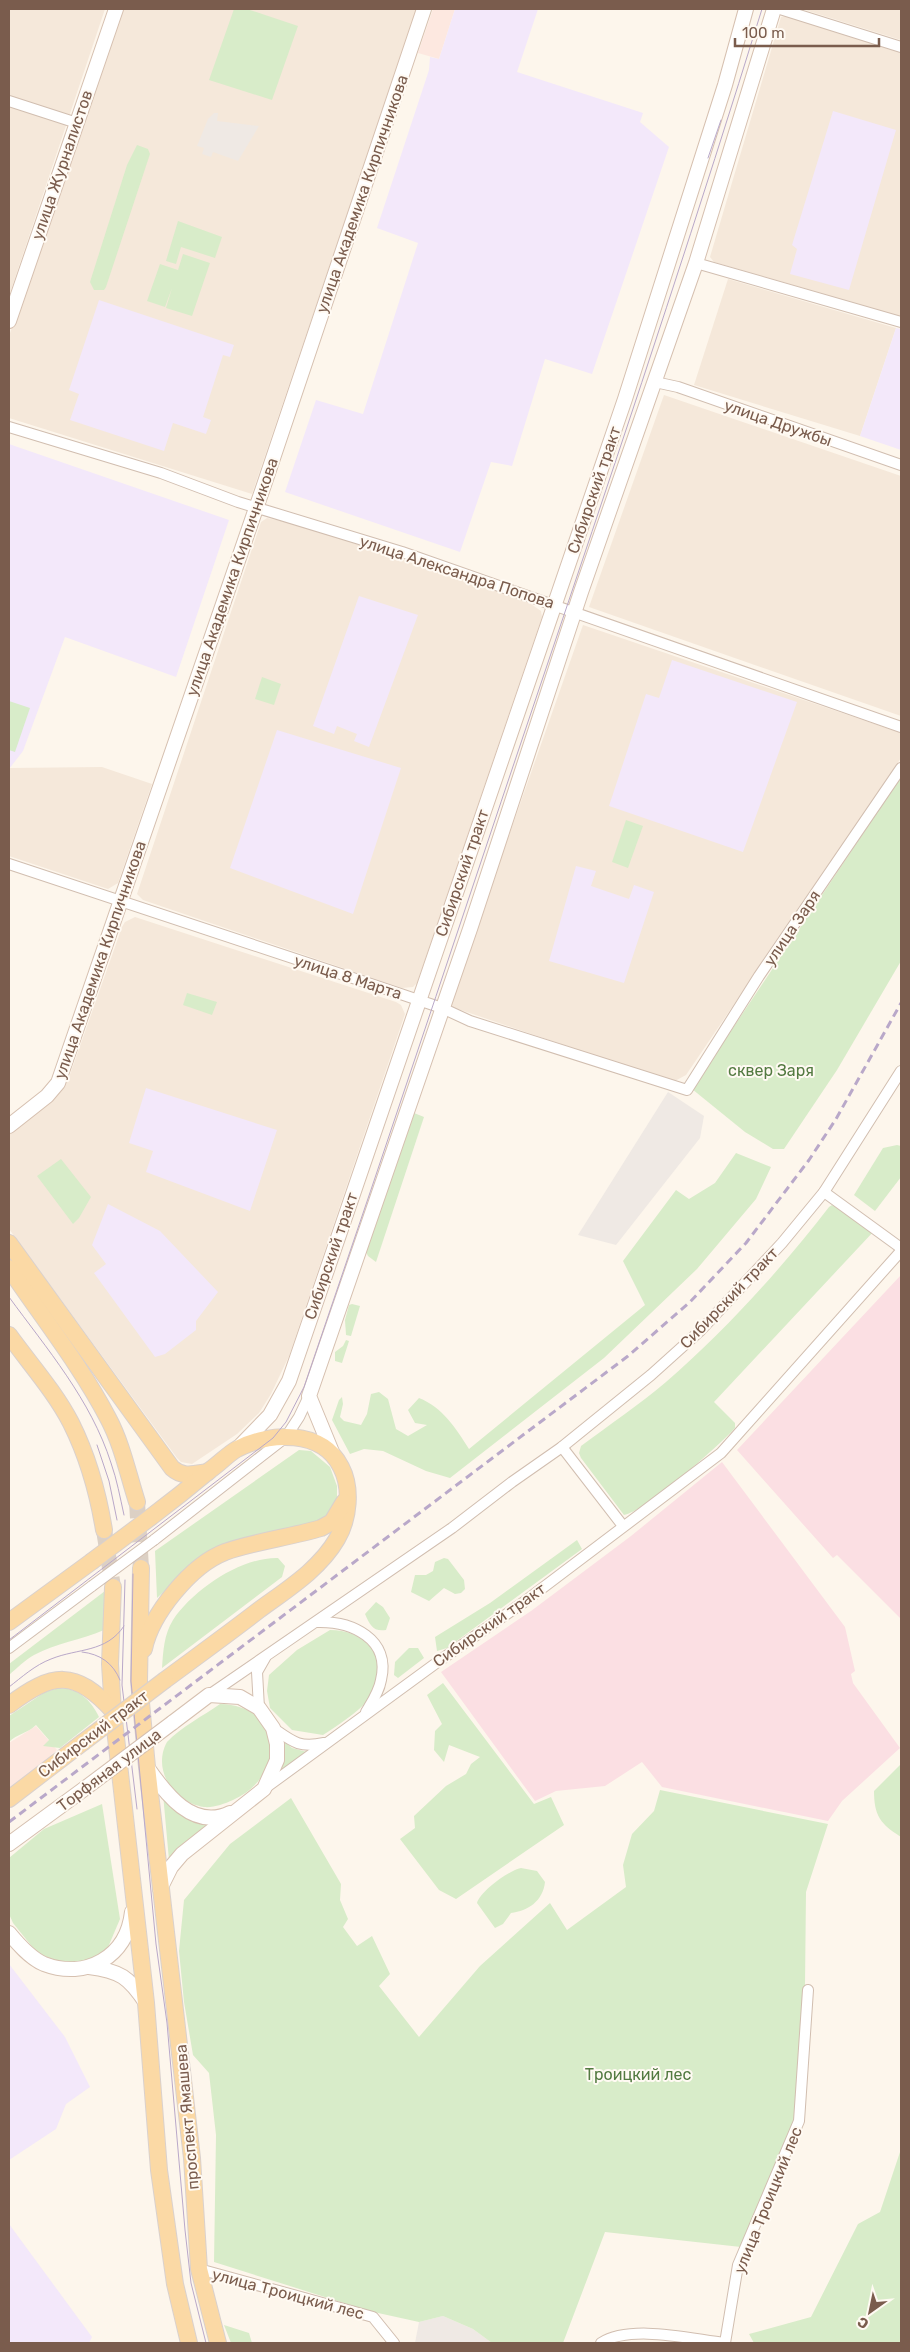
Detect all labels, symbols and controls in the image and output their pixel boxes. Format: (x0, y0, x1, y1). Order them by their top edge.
scale bar (735, 15, 879, 47)
text: 100 m (742, 24, 784, 42)
street label: улица Академика Кирпичникова (312, 72, 412, 316)
street label: улица Журналистов (27, 88, 97, 242)
street label: улица Дружбы (722, 396, 834, 450)
street label: Сибирский тракт (563, 424, 625, 556)
street label: улица Академика Кирпичникова (182, 455, 282, 699)
street label: улица Александра Попова (357, 532, 557, 612)
street label: Сибирский тракт (431, 807, 493, 939)
street label: улица Академика Кирпичникова (50, 838, 150, 1082)
street label: улица Заря (760, 887, 824, 969)
street label: улица 8 Марта (292, 951, 404, 1003)
park label: сквер Заря (728, 1061, 814, 1080)
street label: Сибирский тракт (300, 1190, 362, 1322)
street label: Сибирский тракт (676, 1244, 782, 1352)
street label: Сибирский тракт (429, 1579, 549, 1671)
street label: Сибирский тракт (34, 1686, 152, 1782)
street label: Торфяная улица (53, 1725, 165, 1815)
street label: проспект Ямашева (171, 2044, 203, 2190)
park label: Троицкий лес (585, 2065, 691, 2084)
street label: улица Троицкий лес (730, 2124, 806, 2276)
street label: улица Троицкий лес (210, 2265, 366, 2323)
north arrow (845, 2287, 895, 2337)
text: С (854, 2313, 872, 2332)

